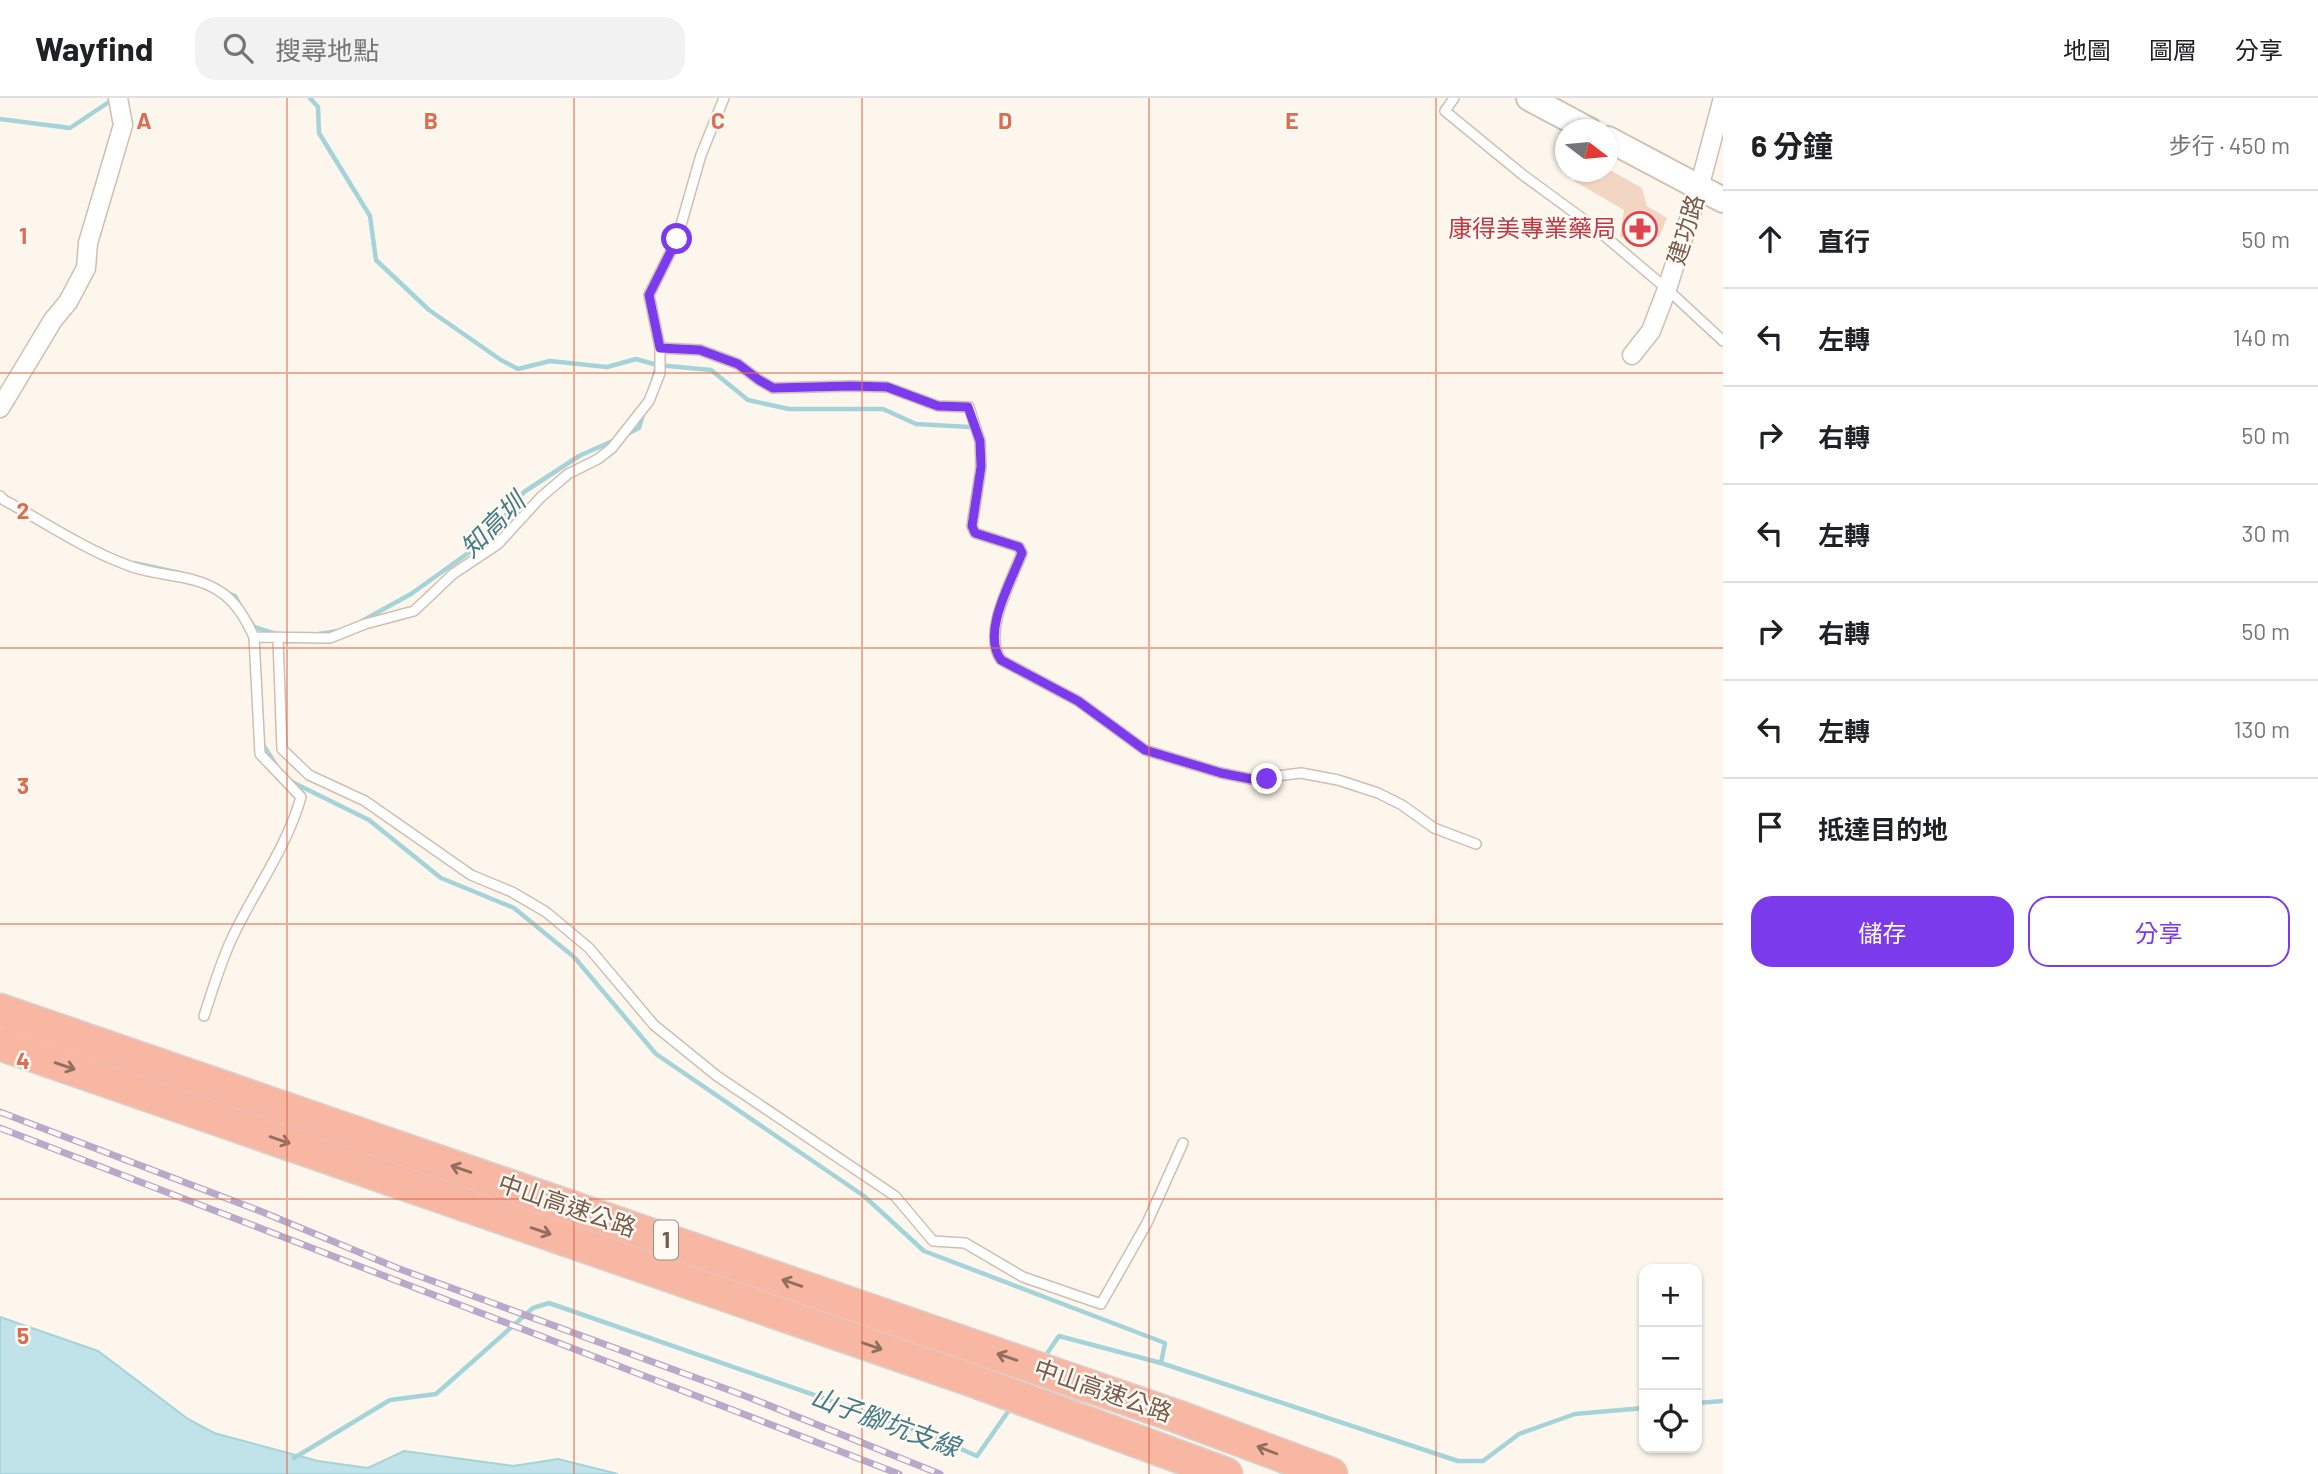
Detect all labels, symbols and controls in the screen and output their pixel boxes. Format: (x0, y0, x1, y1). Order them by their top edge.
search box (195, 17, 685, 80)
text: Wayfind (35, 28, 153, 68)
icon: search (219, 29, 257, 67)
text: 搜尋地點 (275, 34, 379, 65)
text: 地圖 (2063, 35, 2111, 64)
text: 圖層 (2149, 35, 2197, 64)
text: 分享 (2235, 35, 2283, 64)
text: A (136, 106, 152, 134)
text: B (424, 106, 438, 134)
text: C (711, 106, 725, 134)
text: D (998, 106, 1012, 134)
text: E (1285, 106, 1299, 134)
north arrow (1555, 119, 1618, 182)
text: 6 分鐘 (1751, 127, 1833, 163)
text: 步行 · 450 m (2169, 131, 2290, 159)
street label: 建功路 (1660, 191, 1709, 268)
pharmacy icon: 康得美專業藥局 (1621, 210, 1659, 248)
place label: 康得美專業藥局 (1448, 213, 1616, 242)
icon: ahead (1751, 220, 1789, 258)
text: 1 (19, 221, 27, 249)
route start (661, 223, 692, 254)
text: 直行 (1818, 225, 1870, 256)
text: 50 m (2242, 225, 2290, 253)
icon: left (1751, 318, 1789, 356)
text: 左轉 (1818, 323, 1870, 354)
text: 140 m (2233, 323, 2290, 351)
icon: right (1751, 416, 1789, 454)
text: 右轉 (1818, 421, 1870, 452)
text: 50 m (2242, 421, 2290, 449)
water label: 知高圳 (453, 483, 533, 562)
text: 2 (17, 496, 29, 524)
icon: left (1751, 514, 1789, 552)
text: 左轉 (1818, 519, 1870, 550)
text: 30 m (2242, 519, 2290, 547)
icon: right (1751, 612, 1789, 650)
text: 右轉 (1818, 617, 1870, 648)
text: 50 m (2242, 617, 2290, 645)
icon: left (1751, 710, 1789, 748)
text: 左轉 (1818, 715, 1870, 746)
text: 130 m (2233, 715, 2290, 743)
route end (1251, 763, 1282, 794)
text: 3 (17, 771, 29, 799)
icon: arrive (1751, 808, 1789, 846)
text: 抵達目的地 (1818, 813, 1948, 844)
button: 儲存 (1751, 896, 2014, 967)
button: 分享 (2028, 896, 2290, 967)
text: 4 (16, 1046, 30, 1074)
one-way arrow (53, 1061, 75, 1073)
one-way arrow (268, 1135, 290, 1147)
one-way arrow (450, 1162, 472, 1174)
street label: 中山高速公路 (495, 1167, 640, 1242)
road number: 1 (654, 1220, 678, 1260)
one-way arrow (529, 1226, 551, 1238)
map controls (1639, 1264, 1702, 1453)
button: + (1639, 1264, 1702, 1327)
one-way arrow (781, 1276, 803, 1288)
text: 5 (17, 1321, 29, 1349)
button: − (1639, 1327, 1702, 1390)
one-way arrow (860, 1341, 882, 1353)
one-way arrow (996, 1350, 1018, 1362)
street label: 中山高速公路 (1031, 1352, 1176, 1427)
water label: 山子腳坑支線 (807, 1379, 967, 1463)
button: locate (1639, 1390, 1702, 1453)
one-way arrow (1257, 1443, 1279, 1455)

